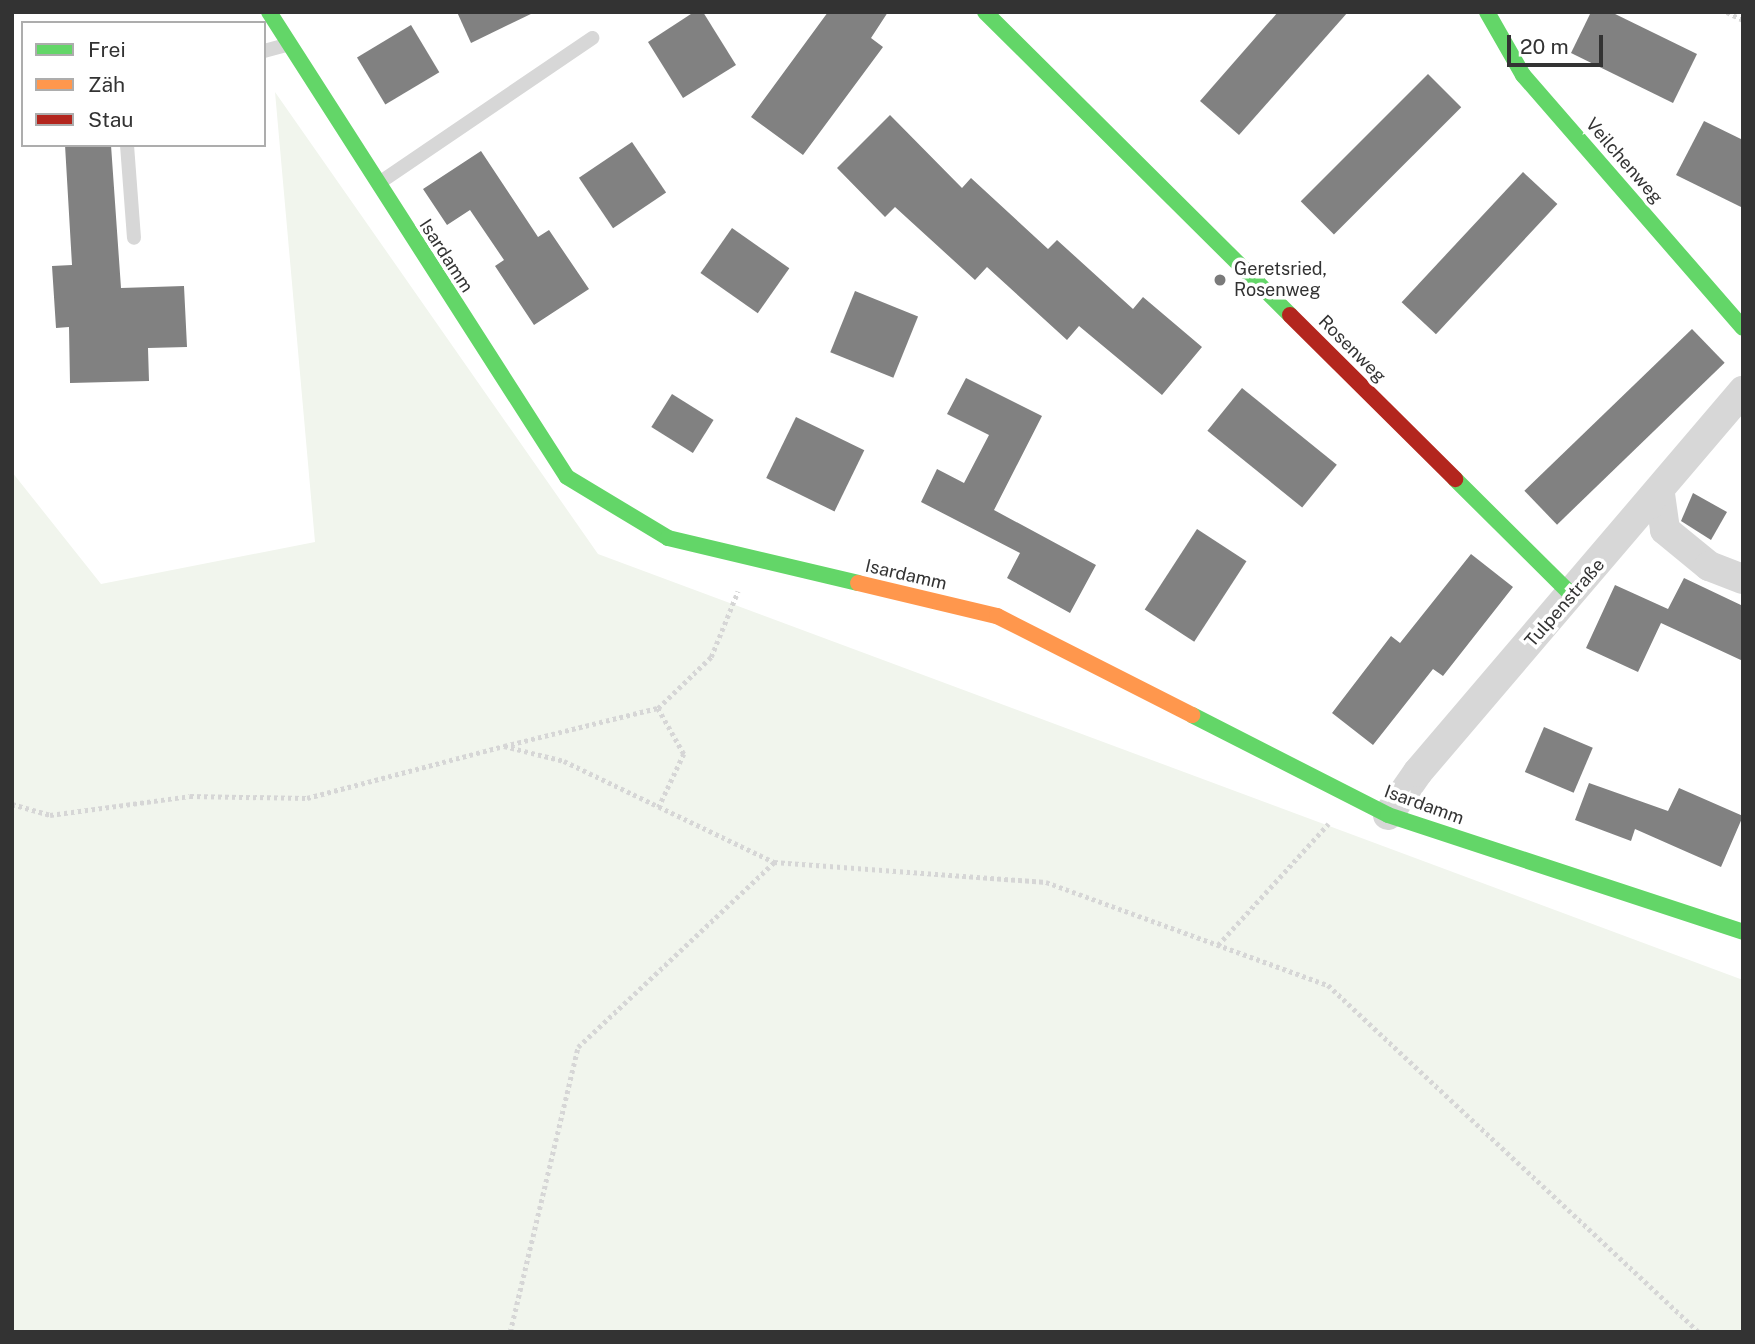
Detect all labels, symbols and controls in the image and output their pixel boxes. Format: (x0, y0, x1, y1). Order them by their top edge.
legend (21, 21, 266, 147)
scale bar (1510, 21, 1606, 65)
text: 20 m (1520, 34, 1569, 59)
text: Frei (88, 37, 126, 62)
text: Zäh (88, 72, 125, 97)
text: Stau (88, 107, 134, 132)
street label: Veilchenweg (1581, 114, 1667, 208)
street label: Isardamm (414, 215, 478, 297)
place label: Geretsried, Rosenweg (1234, 259, 1327, 302)
marker: Geretsried, Rosenweg (1212, 272, 1228, 288)
street label: Rosenweg (1314, 311, 1390, 387)
street label: Tulpenstraße (1521, 554, 1609, 652)
street label: Isardamm (863, 555, 949, 595)
street label: Isardamm (1381, 781, 1467, 829)

